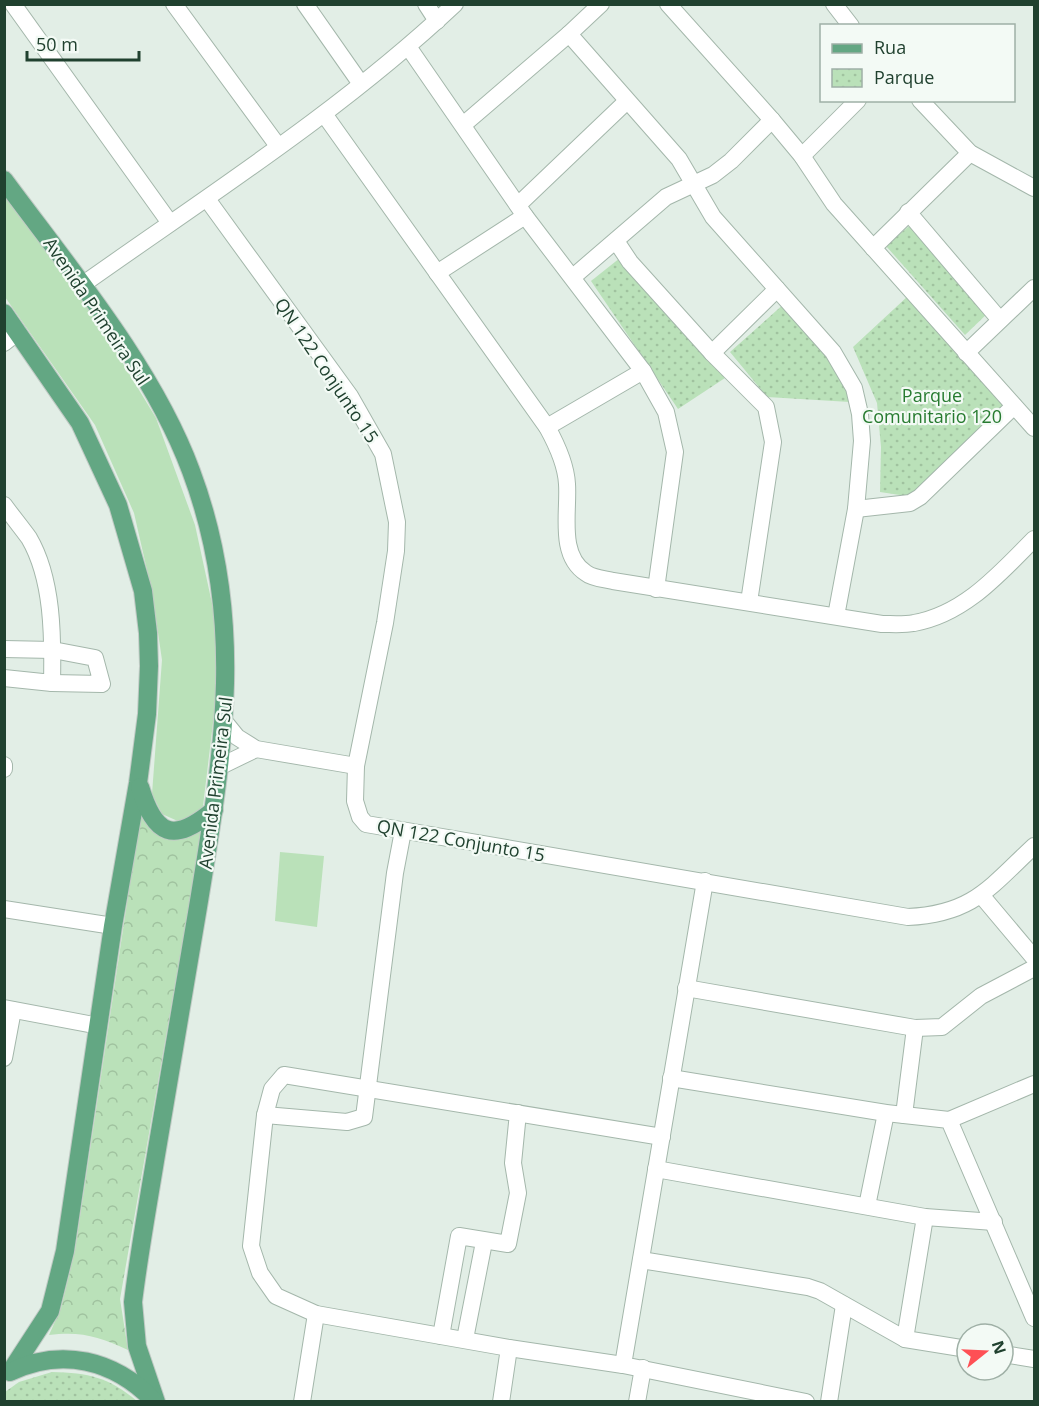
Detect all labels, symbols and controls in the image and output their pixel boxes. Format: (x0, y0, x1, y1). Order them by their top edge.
scale bar (27, 24, 140, 62)
legend (820, 24, 1015, 102)
text: 50 m (36, 32, 78, 56)
text: Rua (874, 35, 906, 59)
text: Parque (874, 65, 934, 89)
street label: Avenida Primeira Sul (39, 232, 155, 390)
street label: QN 122 Conjunto 15 (269, 293, 385, 447)
park label: Parque Comunitario 120 (862, 383, 1002, 428)
street label: Avenida Primeira Sul (193, 696, 237, 870)
street label: QN 122 Conjunto 15 (375, 813, 547, 867)
north arrow (955, 1322, 1015, 1382)
text: N (987, 1338, 1012, 1357)

